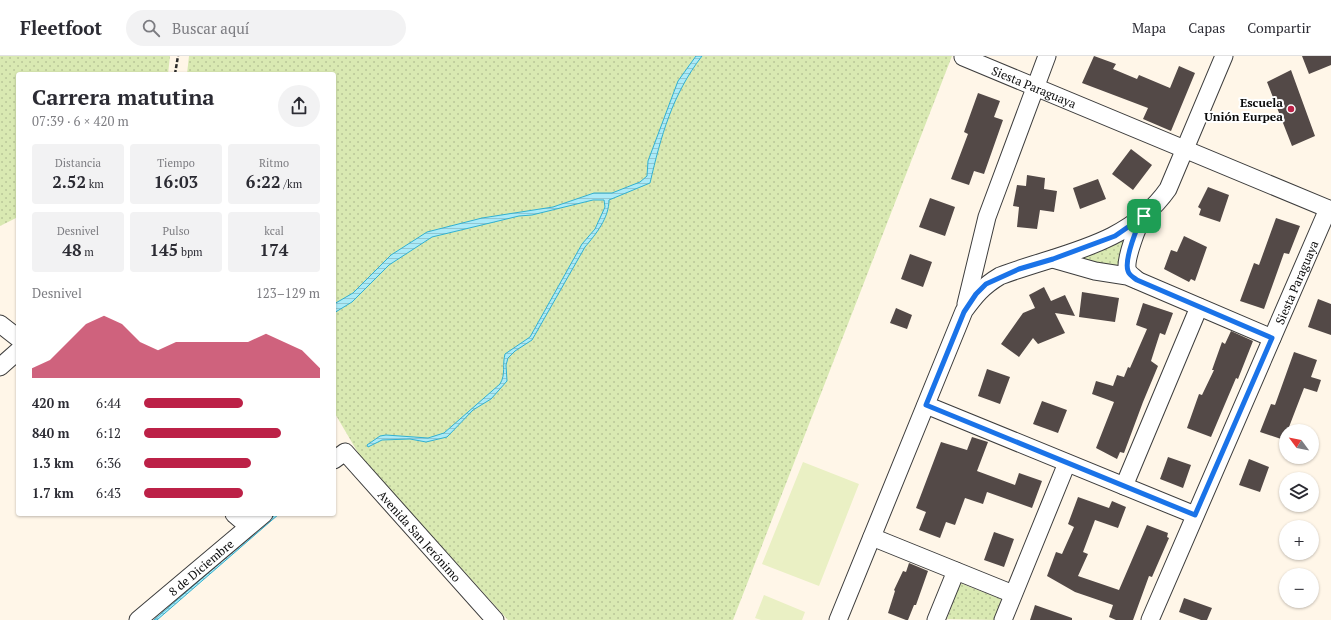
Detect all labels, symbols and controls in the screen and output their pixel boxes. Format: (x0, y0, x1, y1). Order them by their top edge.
search box (126, 10, 406, 46)
text: Fleetfoot (20, 15, 102, 40)
icon: search (140, 17, 162, 39)
text: Buscar aquí (172, 18, 249, 38)
text: Mapa (1132, 18, 1166, 37)
text: Capas (1188, 18, 1225, 37)
text: Compartir (1247, 18, 1311, 37)
street label: Siesta Paraguaya (990, 62, 1079, 111)
text: Carrera matutina (32, 82, 215, 111)
button: share (278, 85, 320, 127)
place label: Escuela Unión Eurpea (1204, 95, 1283, 124)
marker: Escuela Unión Eurpea (1286, 104, 1296, 114)
text: 07:39 · 6 × 420 m (32, 112, 129, 130)
text: Distancia (55, 156, 101, 170)
text: Tiempo (157, 156, 195, 170)
text: Ritmo (259, 156, 289, 170)
text: 2.52 (52, 170, 86, 193)
text: 16:03 (154, 170, 198, 193)
text: 6:22 (246, 170, 281, 193)
text: km (86, 177, 104, 191)
text: /km (281, 177, 302, 191)
pin (1127, 199, 1161, 233)
icon: arrive (1133, 205, 1155, 227)
text: Desnivel (57, 224, 99, 238)
text: Pulso (162, 224, 190, 238)
text: kcal (264, 224, 284, 238)
text: 48 (62, 238, 82, 261)
text: 145 (149, 238, 178, 261)
text: 174 (260, 238, 288, 261)
street label: Siesta Paraguaya (1271, 238, 1321, 327)
text: m (82, 245, 94, 259)
text: bpm (178, 245, 203, 259)
text: Desnivel (32, 284, 82, 302)
text: 123–129 m (256, 284, 320, 302)
text: 420 m (32, 394, 70, 412)
text: 6:44 (96, 394, 121, 412)
text: 840 m (32, 424, 70, 442)
text: 6:12 (96, 424, 121, 442)
north arrow (1279, 424, 1319, 464)
map controls (1279, 424, 1319, 608)
text: 1.3 km (32, 454, 74, 472)
text: 6:36 (96, 454, 121, 472)
button: layers (1279, 472, 1319, 512)
text: 1.7 km (32, 484, 74, 502)
text: 6:43 (96, 484, 121, 502)
street label: Avenida San Jerónimo (375, 487, 465, 585)
button: + (1279, 520, 1319, 560)
street label: 8 de Diciembre (165, 536, 236, 599)
button: − (1279, 568, 1319, 608)

